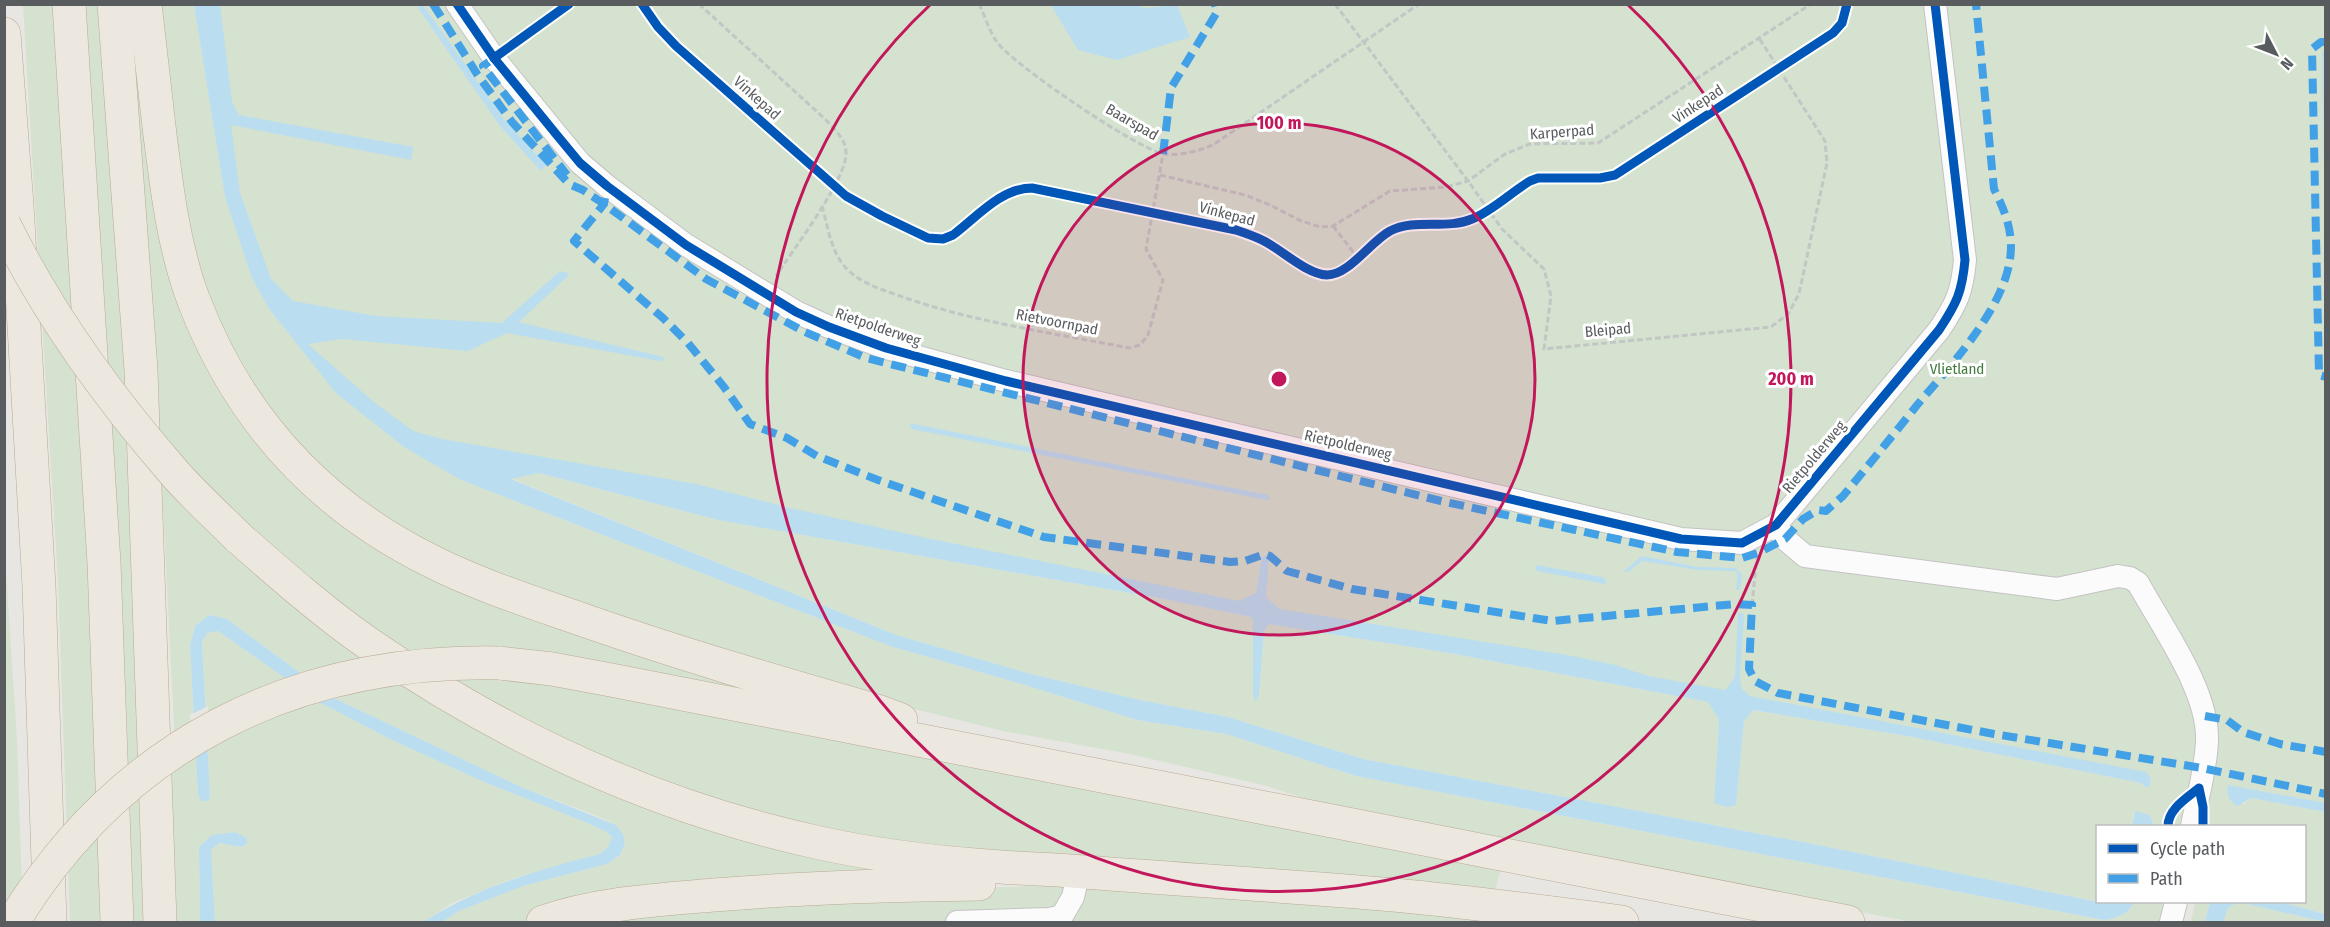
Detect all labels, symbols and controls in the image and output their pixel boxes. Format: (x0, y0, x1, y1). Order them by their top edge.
north arrow (2246, 24, 2306, 84)
text: N (2277, 54, 2297, 74)
street label: Vinkepad (730, 72, 784, 124)
street label: Vinkepad (1669, 81, 1727, 127)
street label: Baarspad (1103, 100, 1161, 144)
text: 100 m (1257, 112, 1301, 134)
street label: Karperpad (1529, 121, 1595, 143)
street label: Vinkepad (1197, 198, 1257, 230)
street label: Rietpolderweg (833, 304, 923, 350)
street label: Rietvoornpad (1015, 305, 1099, 339)
street label: Bleipad (1584, 319, 1632, 341)
park label: Vlietland (1930, 360, 1984, 378)
text: 200 m (1767, 368, 1814, 390)
centre of rings (1269, 369, 1289, 389)
street label: Rietpolderweg (1779, 417, 1849, 497)
street label: Rietpolderweg (1303, 426, 1393, 464)
legend (2096, 825, 2306, 903)
text: Cycle path (2150, 838, 2225, 860)
text: Path (2150, 868, 2183, 890)

